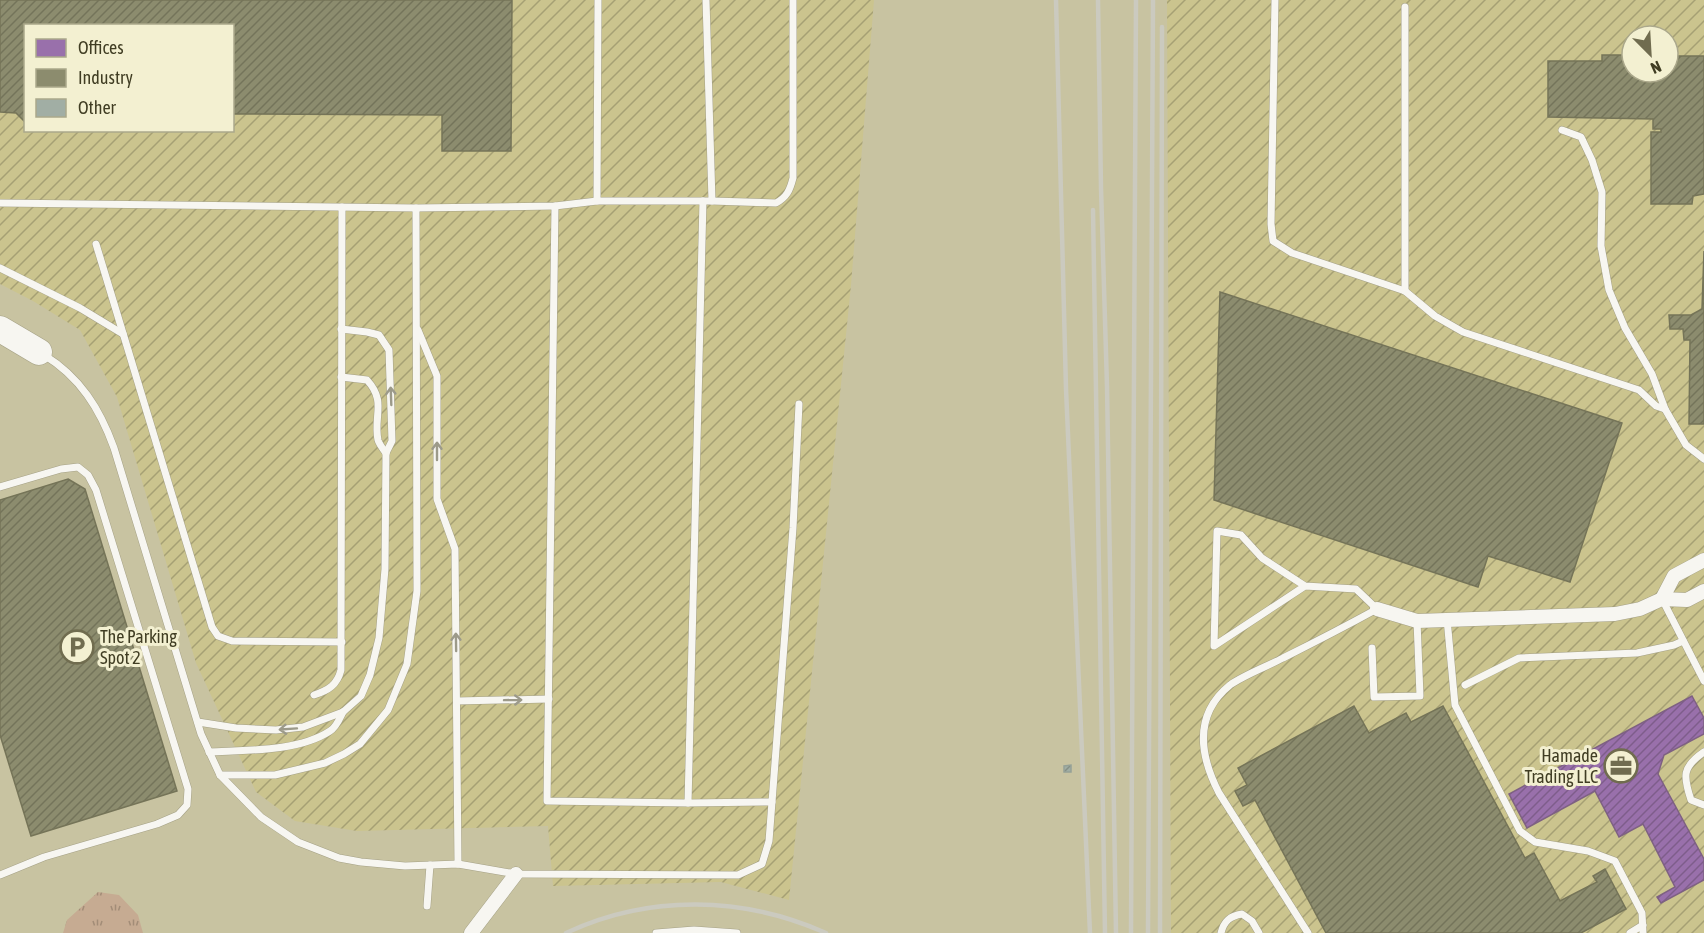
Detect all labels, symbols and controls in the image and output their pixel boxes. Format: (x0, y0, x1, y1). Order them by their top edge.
legend (24, 24, 234, 132)
north arrow (1620, 24, 1680, 84)
text: Offices (78, 37, 124, 58)
text: N (1648, 58, 1664, 78)
text: Industry (78, 67, 133, 88)
text: Other (78, 97, 117, 118)
one-way arrow (385, 386, 396, 406)
one-way arrow (431, 441, 443, 461)
place label: The Parking Spot 2 (100, 626, 177, 668)
parking icon: The Parking Spot 2 (59, 629, 95, 665)
one-way arrow (450, 633, 462, 653)
one-way arrow (502, 694, 522, 706)
one-way arrow (278, 724, 298, 735)
place label: Hamade Trading LLC (1525, 745, 1598, 787)
office icon: Hamade Trading LLC (1603, 748, 1639, 784)

